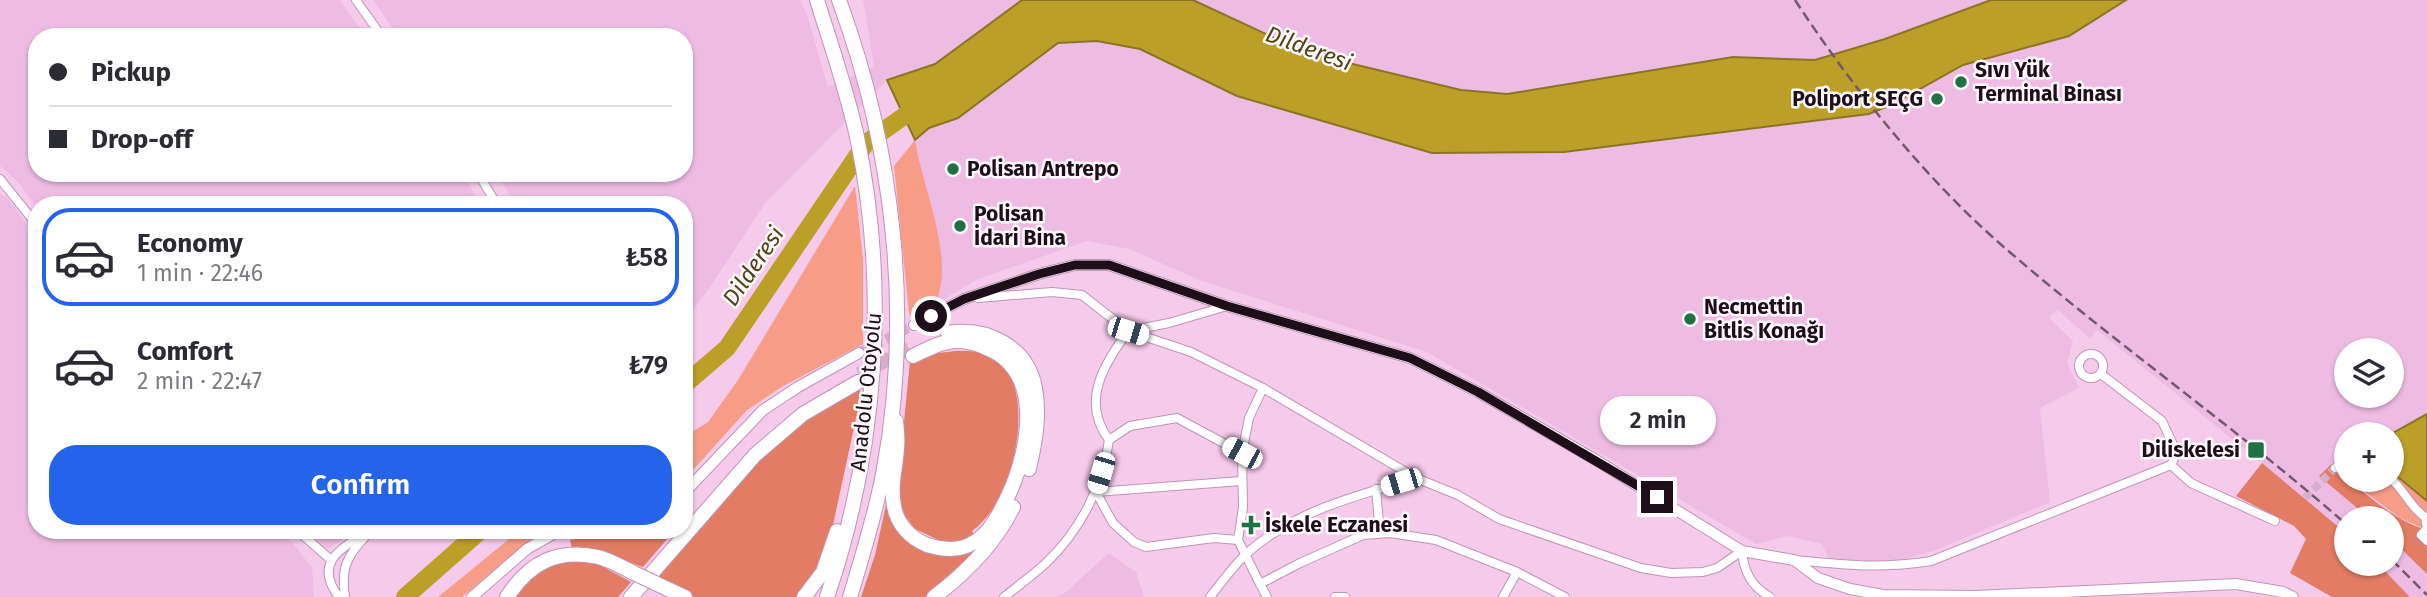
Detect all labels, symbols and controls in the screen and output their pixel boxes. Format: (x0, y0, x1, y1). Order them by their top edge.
water label: Dilderesi (1262, 19, 1357, 77)
text: Pickup (91, 57, 171, 88)
place label: Sıvı Yük Terminal Binası (1975, 57, 2122, 107)
marker: Sıvı Yük Terminal Binası (1953, 74, 1969, 90)
place label: Poliport SEÇG (1792, 86, 1923, 112)
marker: Poliport SEÇG (1929, 91, 1945, 107)
text: Drop-off (91, 124, 193, 155)
place label: Polisan Antrepo (967, 156, 1119, 182)
marker: Polisan Antrepo (945, 161, 961, 177)
place label: Polisan İdari Bina (974, 201, 1066, 251)
marker: Polisan İdari Bina (952, 218, 968, 234)
water label: Dilderesi (716, 220, 790, 311)
icon: car (53, 226, 116, 289)
text: Economy (137, 228, 243, 259)
text: ₺58 (625, 242, 668, 273)
text: 1 min · 22:46 (137, 259, 263, 287)
place label: Necmettin Bitlis Konağı (1704, 294, 1824, 344)
route start (915, 300, 947, 332)
street label: Anadolu Otoyolu (845, 311, 887, 473)
marker: Necmettin Bitlis Konağı (1682, 311, 1698, 327)
car (1105, 315, 1152, 347)
icon: car (53, 334, 116, 397)
text: Comfort (137, 336, 233, 367)
map controls (2334, 338, 2404, 576)
button: layers (2334, 338, 2404, 408)
text: ₺79 (629, 350, 668, 381)
text: 2 min · 22:47 (137, 367, 262, 395)
callout: 2 min (1599, 396, 1715, 444)
text: 2 min (1630, 406, 1686, 434)
button: + (2334, 422, 2404, 492)
car (1219, 434, 1266, 472)
place label: Diliskelesi (2141, 437, 2240, 463)
marker: Diliskelesi (2246, 440, 2266, 460)
button: Confirm (49, 445, 672, 525)
car (1085, 450, 1118, 496)
car (1378, 466, 1425, 498)
route end (1641, 481, 1673, 513)
button: − (2334, 506, 2404, 576)
place label: İskele Eczanesi (1265, 511, 1408, 538)
marker: İskele Eczanesi (1243, 517, 1259, 533)

